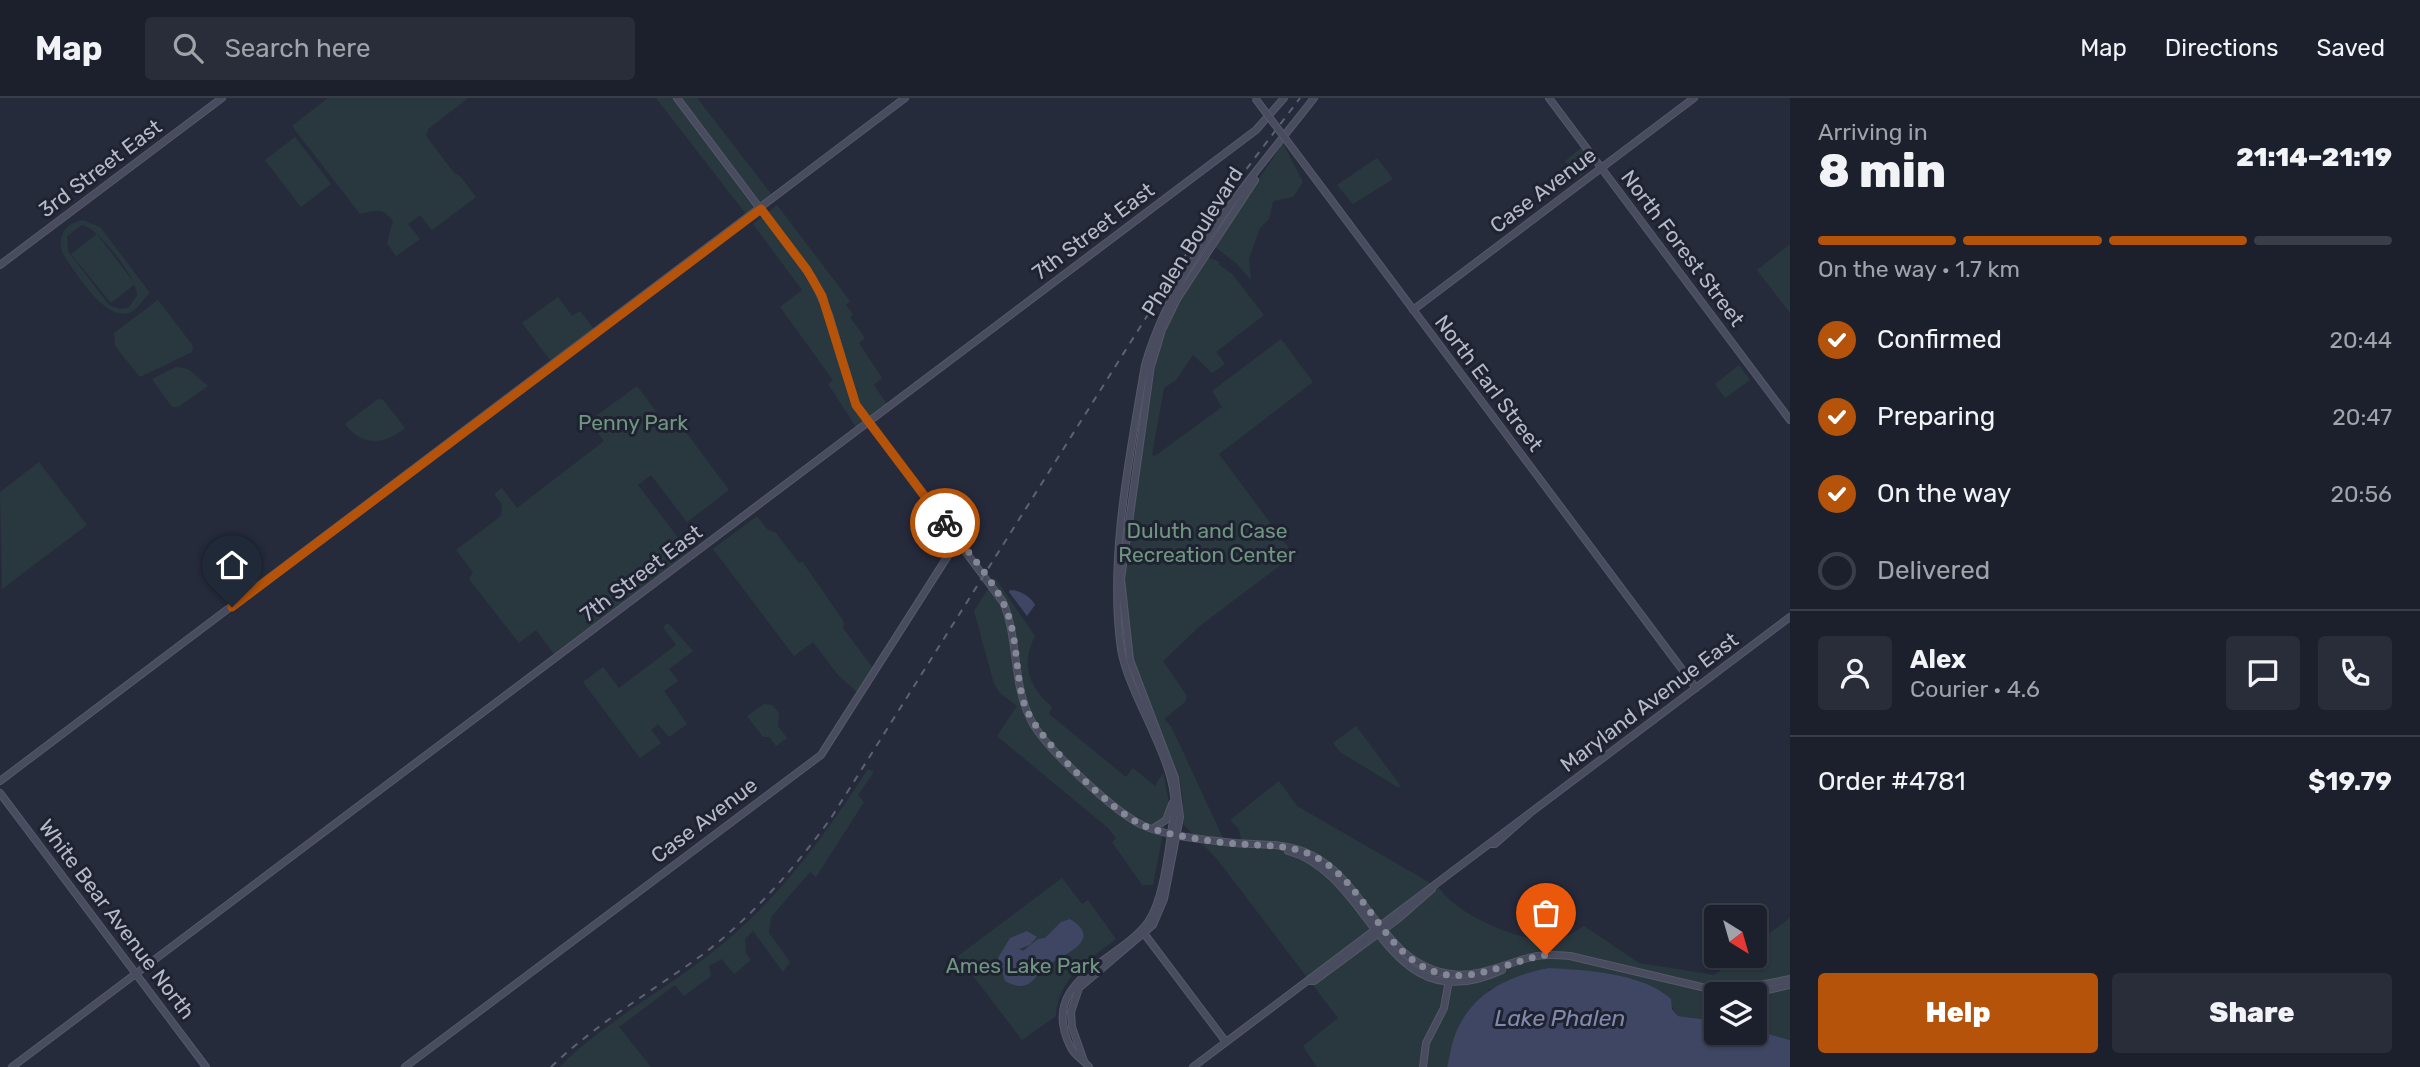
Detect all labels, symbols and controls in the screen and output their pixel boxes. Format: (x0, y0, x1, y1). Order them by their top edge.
search box (145, 17, 635, 80)
text: Map (35, 29, 103, 68)
icon: search (169, 29, 207, 67)
text: Search here (225, 33, 370, 64)
text: Map (2080, 34, 2127, 62)
text: Directions (2165, 34, 2278, 62)
text: Saved (2316, 34, 2385, 62)
street label: 3rd Street East (34, 114, 166, 222)
text: Arriving in (1818, 118, 1928, 146)
street label: Case Avenue (1485, 142, 1601, 238)
text: 21:14–21:19 (2236, 142, 2392, 173)
text: 8 min (1818, 144, 1946, 199)
street label: Phalen Boulevard (1136, 162, 1248, 320)
street label: North Forest Street (1616, 165, 1750, 331)
street label: 7th Street East (1027, 177, 1159, 285)
text: On the way · 1.7 km (1818, 255, 2020, 283)
street label: North Earl Street (1430, 310, 1548, 456)
icon: check (1818, 321, 1856, 359)
text: Confirmed (1877, 324, 2002, 355)
text: 20:44 (2329, 326, 2392, 354)
icon: check (1818, 398, 1856, 436)
text: Preparing (1877, 401, 1995, 432)
text: 20:47 (2332, 403, 2392, 431)
park label: Penny Park (578, 410, 688, 435)
icon: check (1818, 475, 1856, 513)
text: On the way (1877, 478, 2011, 509)
text: 20:56 (2330, 480, 2392, 508)
courier (910, 488, 980, 558)
icon: bike (926, 504, 964, 542)
park label: Duluth and Case Recreation Center (1118, 518, 1296, 567)
street label: 7th Street East (575, 519, 707, 627)
pin (202, 535, 262, 607)
icon: home (213, 546, 251, 584)
text: Delivered (1877, 555, 1990, 586)
street label: Maryland Avenue East (1555, 627, 1743, 777)
button: person (1818, 636, 1892, 710)
button: chat (2226, 636, 2300, 710)
button: phone (2318, 636, 2392, 710)
text: Alex (1910, 644, 1966, 675)
text: Courier · 4.6 (1910, 675, 2040, 703)
text: Order #4781 (1818, 766, 1966, 797)
text: $19.79 (2308, 766, 2392, 797)
street label: Case Avenue (646, 772, 762, 868)
street label: White Bear Avenue North (34, 814, 200, 1024)
pin (1516, 883, 1576, 955)
icon: bag (1527, 894, 1565, 932)
north arrow (1704, 905, 1768, 968)
map controls (1704, 905, 1767, 1045)
park label: Ames Lake Park (946, 953, 1101, 978)
button: Help (1818, 973, 2098, 1053)
button: Share (2112, 973, 2392, 1053)
button: layers (1704, 982, 1767, 1045)
water label: Lake Phalen (1495, 1004, 1625, 1032)

